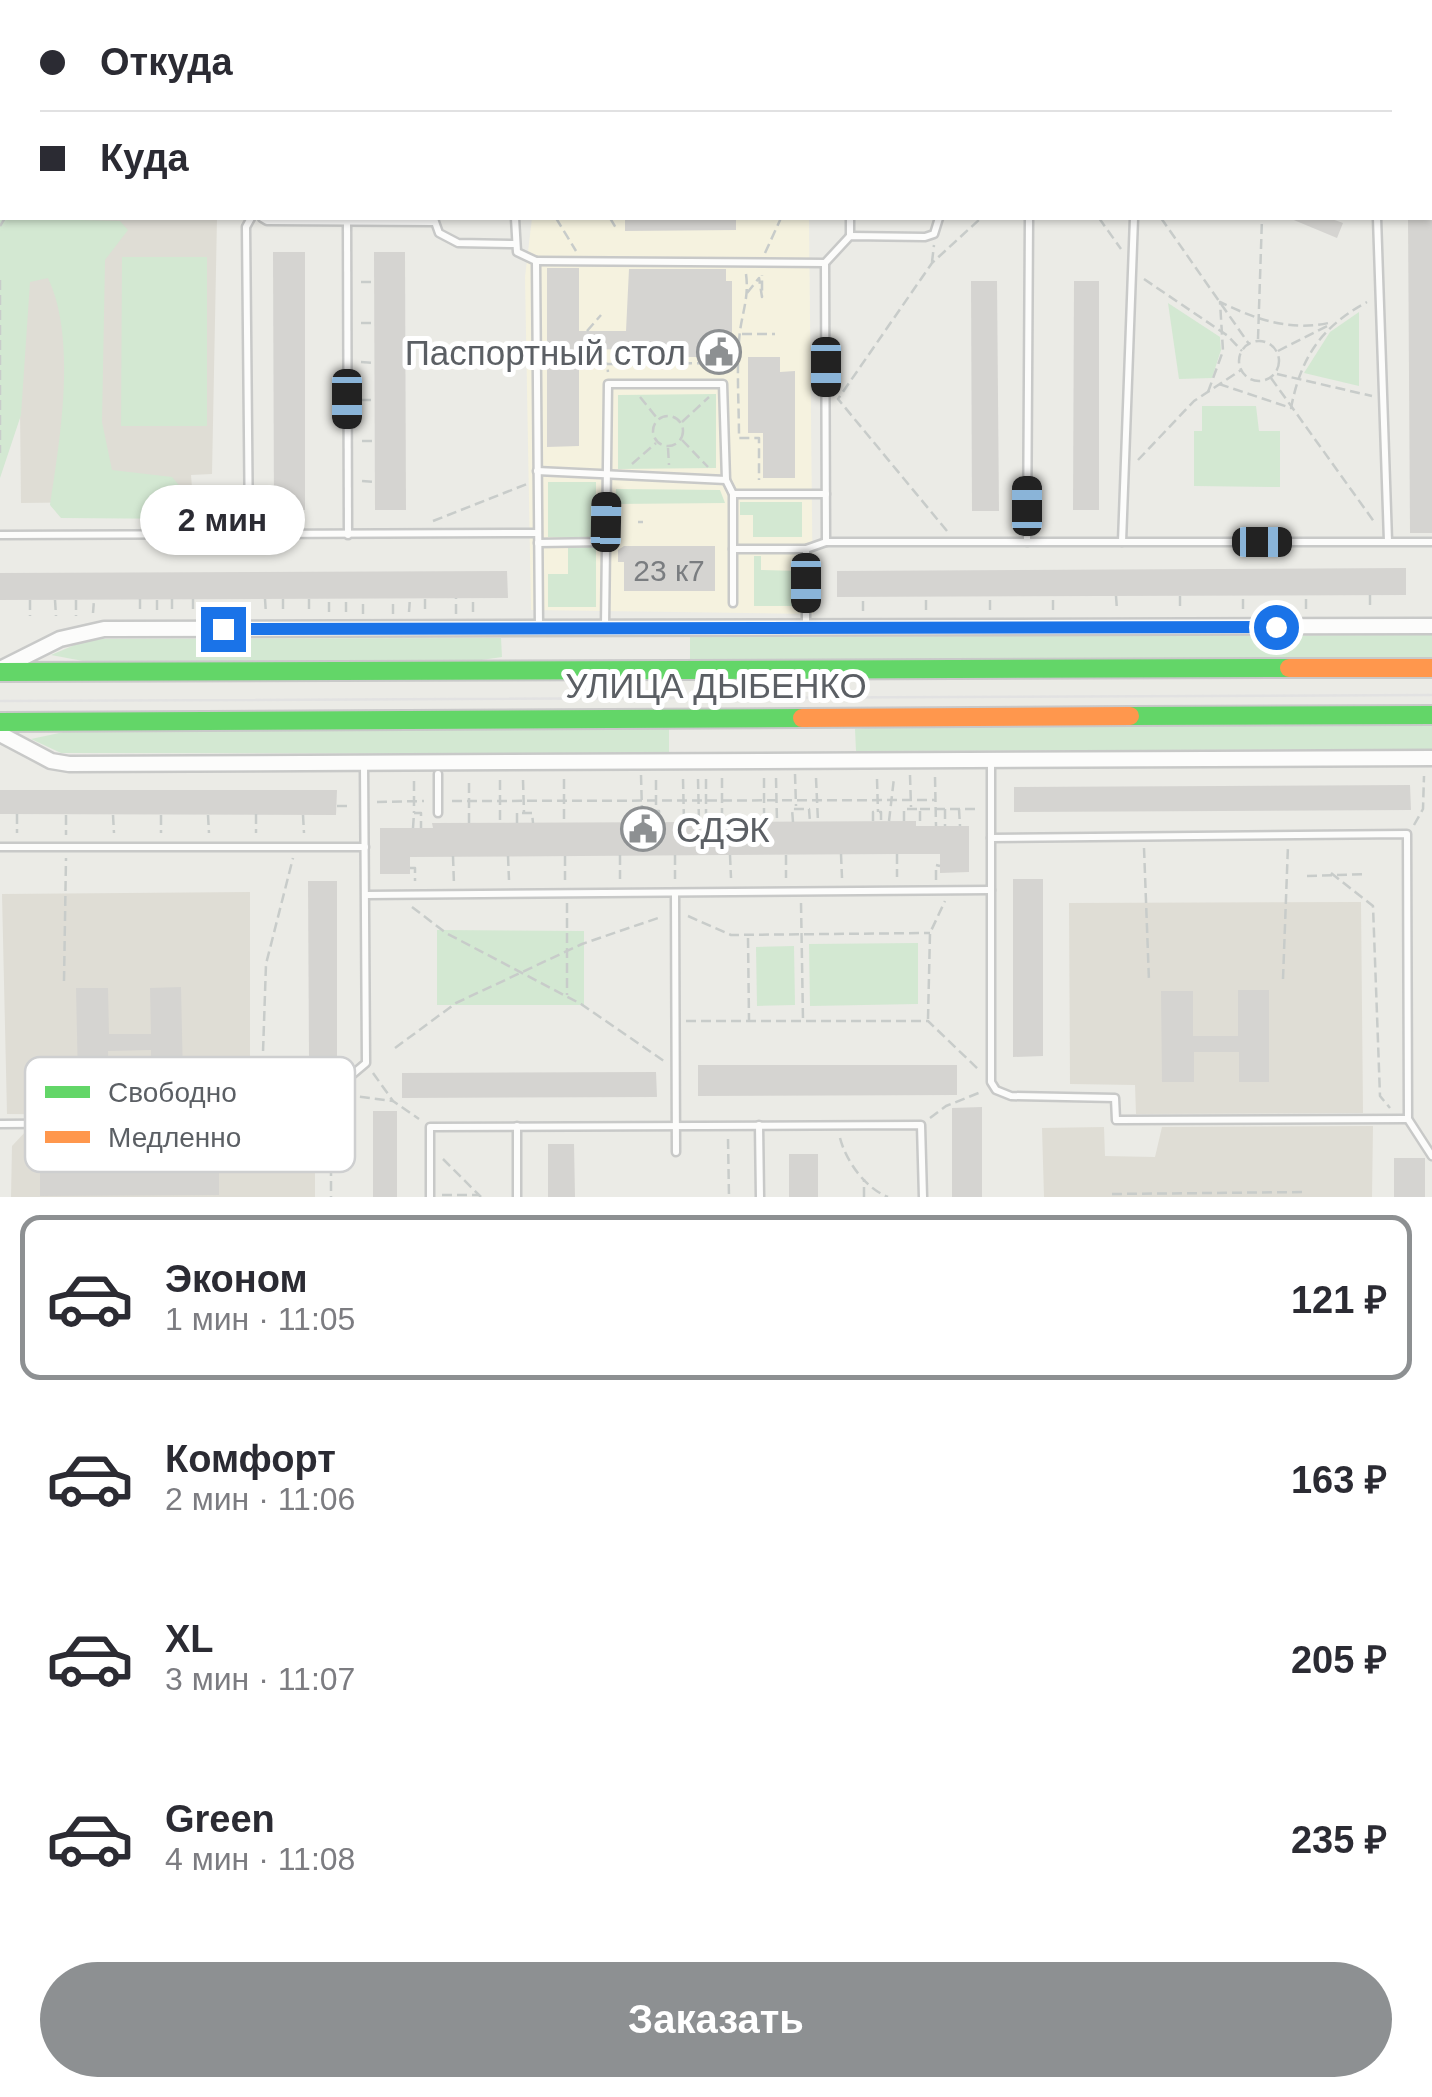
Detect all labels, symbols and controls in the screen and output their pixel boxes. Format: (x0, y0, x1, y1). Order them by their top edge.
text: Откуда (100, 41, 233, 83)
text: Куда (100, 137, 189, 179)
public building icon: Паспортный стол (696, 329, 742, 375)
place label: Паспортный стол (405, 333, 686, 372)
car (811, 337, 841, 397)
car (332, 369, 362, 429)
car (1012, 476, 1042, 536)
callout: 2 мин (140, 484, 306, 554)
car (590, 492, 622, 552)
text: 2 мин (178, 502, 267, 538)
car (1232, 527, 1292, 557)
car (791, 553, 821, 613)
house number: 23 к7 (633, 554, 705, 587)
route start (1254, 605, 1299, 650)
route end (201, 607, 246, 652)
street label: УЛИЦА ДЫБЕНКО (565, 666, 867, 705)
public building icon: СДЭК (620, 806, 666, 852)
place label: СДЭК (676, 810, 770, 849)
legend (25, 1057, 355, 1172)
text: Свободно (108, 1077, 237, 1108)
text: Медленно (108, 1122, 241, 1153)
icon: car (45, 1253, 135, 1343)
text: Эконом (165, 1258, 308, 1300)
text: 121 ₽ (1291, 1279, 1387, 1321)
text: 1 мин · 11:05 (165, 1301, 355, 1337)
icon: car (45, 1433, 135, 1523)
text: Комфорт (165, 1438, 336, 1480)
text: 163 ₽ (1291, 1459, 1387, 1501)
text: 2 мин · 11:06 (165, 1481, 355, 1517)
icon: car (45, 1613, 135, 1703)
text: XL (165, 1618, 214, 1660)
text: 205 ₽ (1291, 1639, 1387, 1681)
text: 3 мин · 11:07 (165, 1661, 355, 1697)
icon: car (45, 1793, 135, 1883)
text: Green (165, 1798, 275, 1840)
text: 235 ₽ (1291, 1819, 1387, 1861)
text: 4 мин · 11:08 (165, 1841, 355, 1877)
button: Заказать (40, 1962, 1392, 2077)

